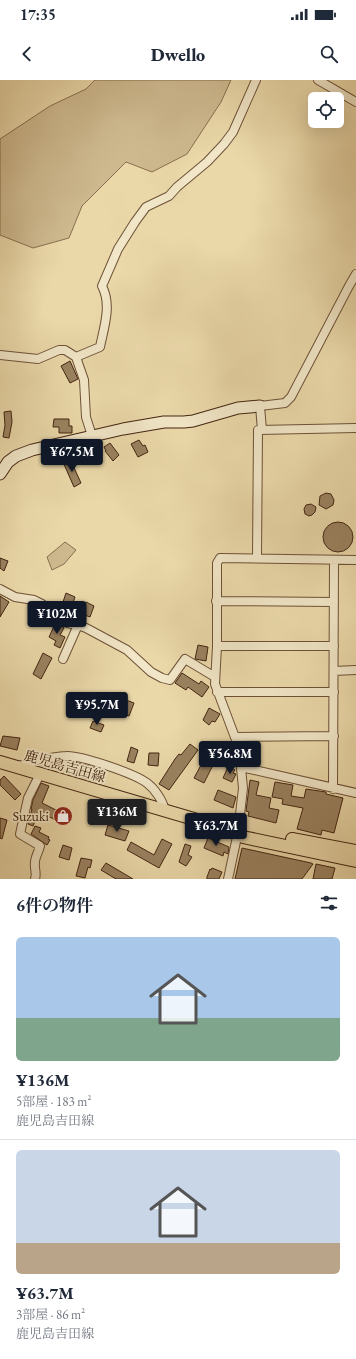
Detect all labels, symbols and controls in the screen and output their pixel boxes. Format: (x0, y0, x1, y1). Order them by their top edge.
text: 17:35 (20, 5, 56, 24)
icon: back (16, 43, 38, 65)
text: Dwello (151, 43, 205, 66)
icon: search (318, 43, 340, 65)
map controls (308, 92, 344, 128)
button: locate (308, 92, 344, 128)
pin: ¥67.5M (39, 439, 105, 473)
text: ¥67.5M (50, 443, 94, 460)
pin: ¥102M (29, 601, 85, 635)
text: ¥102M (36, 605, 78, 622)
pin: ¥95.7M (64, 692, 130, 726)
text: ¥95.7M (75, 696, 119, 713)
pin: ¥56.8M (197, 741, 263, 775)
text: ¥56.8M (208, 745, 252, 762)
street label: 鹿児島吉田線 (22, 746, 108, 786)
pin: ¥136M (89, 799, 145, 833)
text: ¥136M (96, 803, 138, 820)
shop icon: Suzuki (52, 805, 74, 827)
place label: Suzuki (12, 807, 50, 825)
pin: ¥63.7M (183, 813, 249, 847)
text: ¥63.7M (194, 817, 238, 834)
icon: filters (318, 892, 340, 914)
text: 6件の物件 (16, 894, 93, 916)
icon: home (142, 963, 214, 1035)
text: ¥136M (16, 1069, 70, 1091)
text: 5部屋 · 183 m² (16, 1093, 91, 1110)
text: 鹿児島吉田線 (16, 1112, 94, 1129)
icon: home (142, 1176, 214, 1248)
text: ¥63.7M (16, 1282, 74, 1304)
text: 3部屋 · 86 m² (16, 1306, 85, 1323)
text: 鹿児島吉田線 (16, 1325, 94, 1342)

